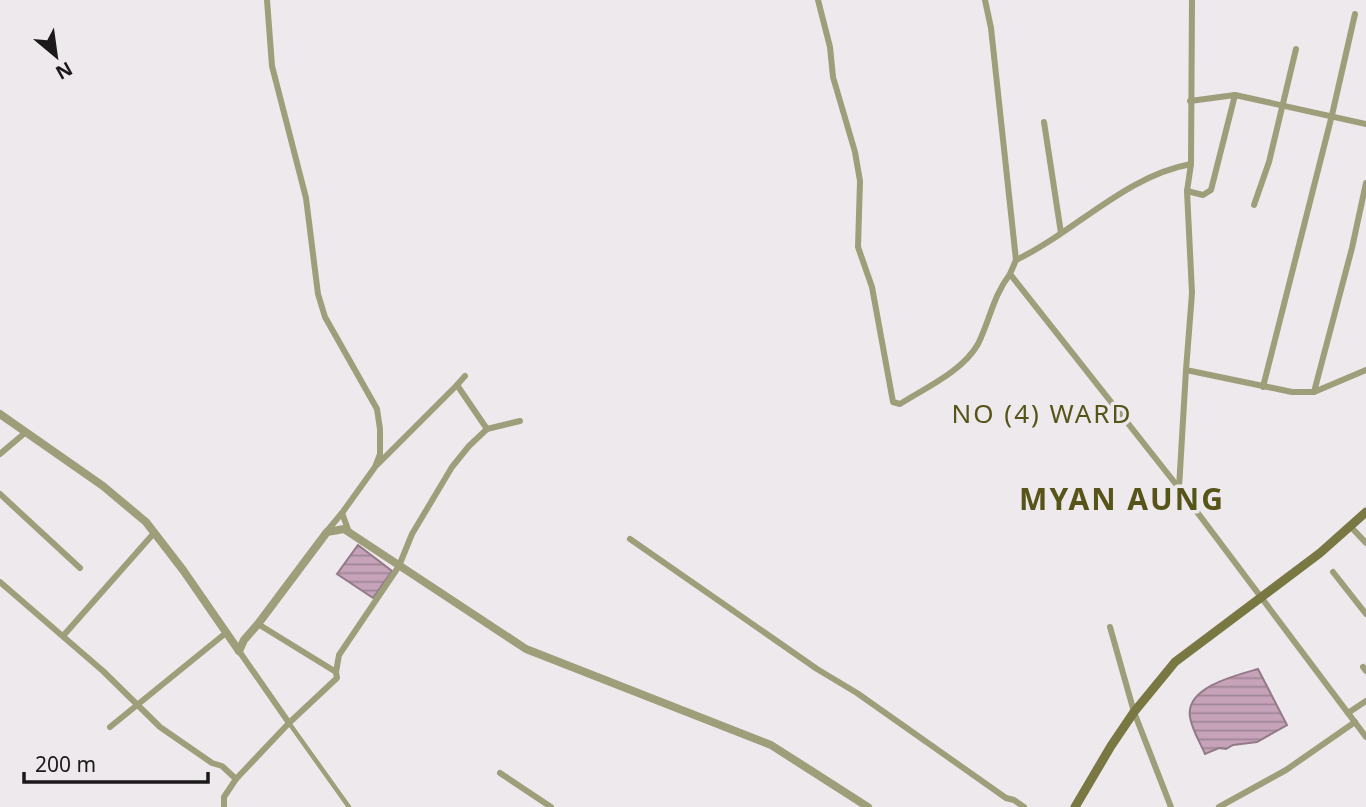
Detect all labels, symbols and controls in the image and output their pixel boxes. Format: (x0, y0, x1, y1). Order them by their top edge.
north arrow (21, 21, 91, 91)
text: N (51, 56, 77, 86)
district label: NO (4) WARD (952, 395, 1132, 431)
district label: MYAN AUNG (1019, 478, 1225, 519)
scale bar (24, 740, 208, 784)
text: 200 m (35, 750, 96, 778)

